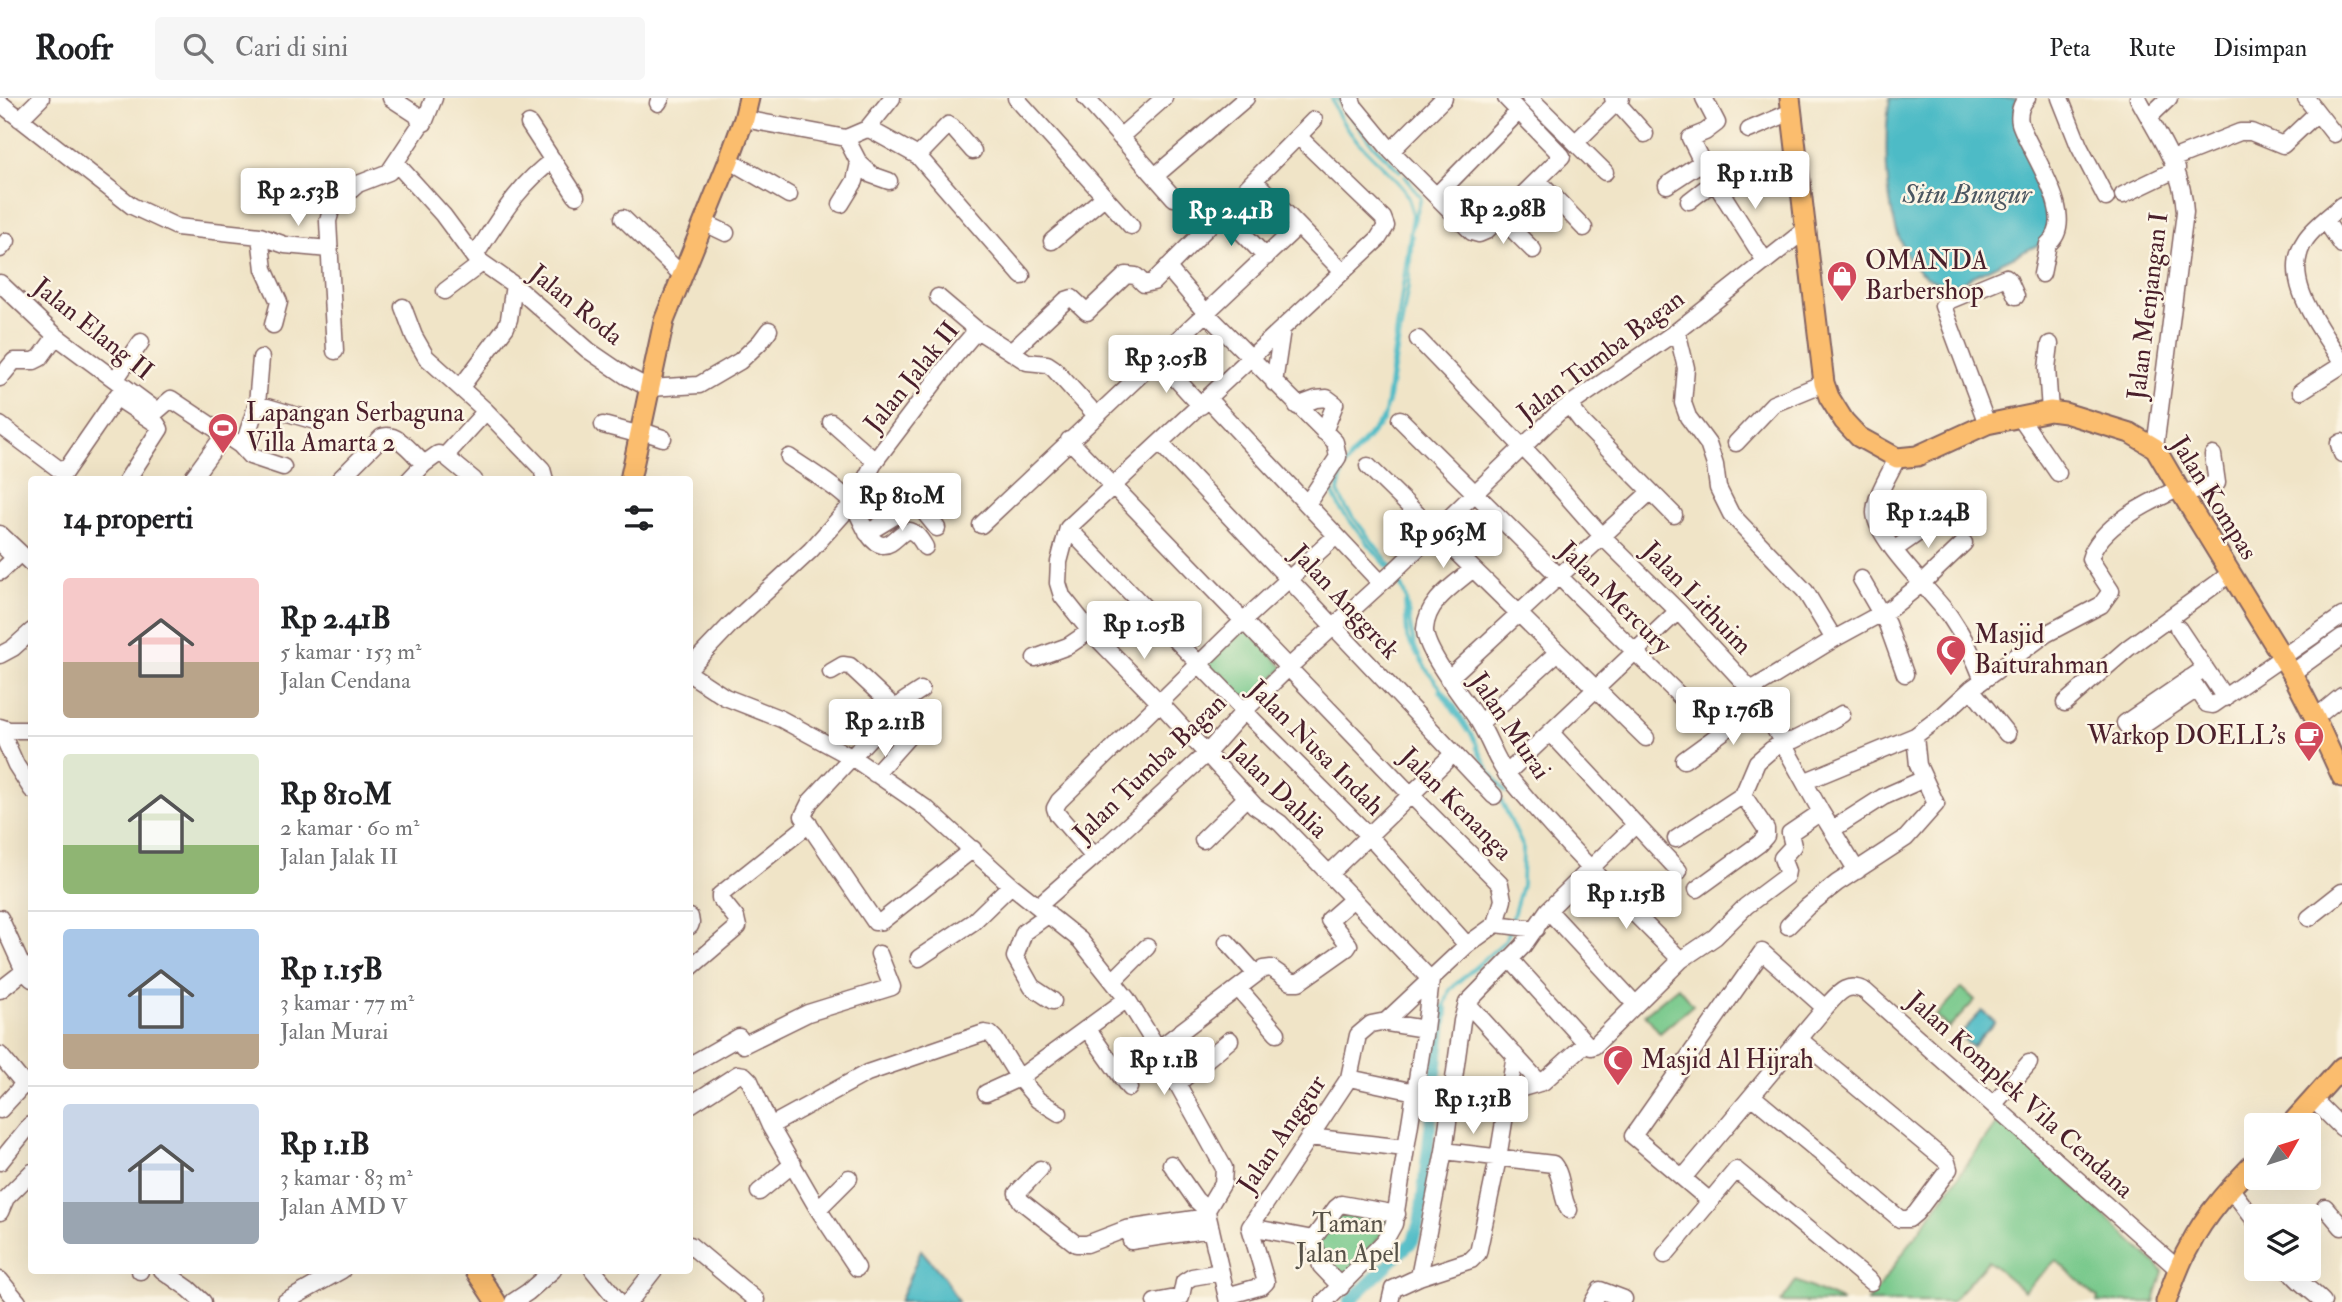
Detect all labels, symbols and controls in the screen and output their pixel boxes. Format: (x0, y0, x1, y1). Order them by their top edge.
search box (155, 17, 645, 80)
text: Roofr (35, 28, 113, 69)
icon: search (179, 29, 217, 67)
text: Cari di sini (235, 32, 348, 64)
text: Peta (2049, 33, 2090, 64)
text: Rute (2128, 33, 2176, 64)
text: Disimpan (2214, 33, 2307, 64)
pin: Rp 1.11B (1683, 152, 1827, 211)
text: Rp 1.11B (1716, 159, 1794, 188)
pin: Rp 2.53B (226, 169, 370, 228)
text: Rp 2.53B (257, 176, 339, 205)
water label: Situ Bungur (1902, 177, 2033, 212)
pin: Rp 2.98B (1431, 186, 1575, 246)
pin: Rp 2.41B (1159, 188, 1303, 248)
text: Rp 2.98B (1460, 194, 1546, 223)
text: Rp 2.41B (1188, 196, 1274, 225)
street label: Jalan Menjangan I (2120, 210, 2175, 403)
place label: OMANDA Barbershop (1865, 245, 1989, 308)
street label: Jalan Roda (522, 257, 630, 353)
shop icon: OMANDA Barbershop (1825, 259, 1859, 303)
street label: Jalan Elang II (26, 270, 160, 387)
street label: Jalan Tumba Bagan (1510, 283, 1691, 430)
street label: Jalan Jalak II (857, 315, 967, 440)
pin: Rp 3.05B (1094, 336, 1238, 395)
text: Rp 3.05B (1124, 343, 1208, 372)
place label: Lapangan Serbaguna Villa Amarta 2 (246, 397, 464, 459)
sports icon: Lapangan Serbaguna Villa Amarta 2 (206, 411, 240, 455)
street label: Jalan Kompas (2162, 429, 2265, 566)
pin: Rp 810M (837, 474, 967, 533)
text: Rp 810M (859, 481, 945, 510)
pin: Rp 1.24B (1856, 490, 2000, 550)
text: Rp 1.24B (1886, 498, 1970, 527)
icon: filters (620, 499, 658, 537)
text: 14 properti (63, 500, 193, 537)
pin: Rp 963M (1378, 510, 1508, 570)
text: Rp 963M (1399, 518, 1487, 547)
street label: Jalan Mercury (1551, 534, 1679, 662)
street label: Jalan Lithuim (1634, 534, 1759, 661)
street label: Jalan Anggrek (1283, 537, 1407, 666)
text: Rp 2.41B (280, 600, 391, 637)
pin: Rp 1.05B (1072, 602, 1216, 661)
icon: home (119, 606, 203, 690)
text: Rp 1.05B (1103, 609, 1185, 638)
place label: Masjid Baiturahman (1974, 619, 2109, 681)
mosque icon: Masjid Baiturahman (1934, 633, 1968, 677)
text: 5 kamar · 153 m² (280, 637, 422, 666)
street label: Jalan Murai (1462, 665, 1558, 786)
text: Jalan Cendana (280, 666, 411, 695)
street label: Jalan Nusa Indah (1241, 673, 1391, 823)
street label: Jalan Tumba Bagan (1066, 687, 1233, 850)
pin: Rp 1.76B (1661, 688, 1805, 747)
text: Rp 1.76B (1692, 695, 1774, 724)
pin: Rp 2.11B (813, 700, 957, 759)
text: Rp 2.11B (845, 707, 925, 736)
cafe icon: Warkop DOELL's (2292, 719, 2326, 763)
place label: Warkop DOELL's (2086, 720, 2286, 753)
street label: Jalan Dahlia (1221, 734, 1335, 846)
street label: Jalan Kenanga (1392, 740, 1519, 867)
text: Rp 810M (280, 776, 392, 813)
icon: home (119, 782, 203, 866)
text: 2 kamar · 60 m² (280, 813, 419, 842)
text: Jalan Jalak II (280, 842, 398, 871)
pin: Rp 1.15B (1554, 872, 1698, 931)
text: Rp 1.15B (1587, 879, 1665, 908)
text: Rp 1.15B (280, 951, 383, 988)
icon: home (119, 957, 203, 1041)
street label: Jalan Komplek Vila Cendana (1898, 984, 2140, 1206)
text: 3 kamar · 77 m² (280, 988, 414, 1017)
text: Jalan Murai (280, 1017, 388, 1046)
pin: Rp 1.1B (1099, 1038, 1229, 1097)
mosque icon: Masjid Al Hijrah (1601, 1043, 1635, 1087)
place label: Masjid Al Hijrah (1641, 1044, 1814, 1076)
text: Rp 1.1B (1130, 1045, 1198, 1074)
street label: Jalan Anggur (1230, 1069, 1333, 1200)
pin: Rp 1.31B (1401, 1076, 1545, 1136)
text: Rp 1.31B (1434, 1084, 1512, 1113)
north arrow (2244, 1113, 2320, 1190)
map controls (2244, 1113, 2321, 1281)
text: Rp 1.1B (280, 1126, 370, 1163)
icon: home (119, 1132, 203, 1216)
text: 3 kamar · 83 m² (280, 1163, 413, 1192)
text: Jalan AMD V (280, 1192, 407, 1221)
button: layers (2244, 1204, 2321, 1281)
park label: Taman Jalan Apel (1295, 1208, 1400, 1271)

